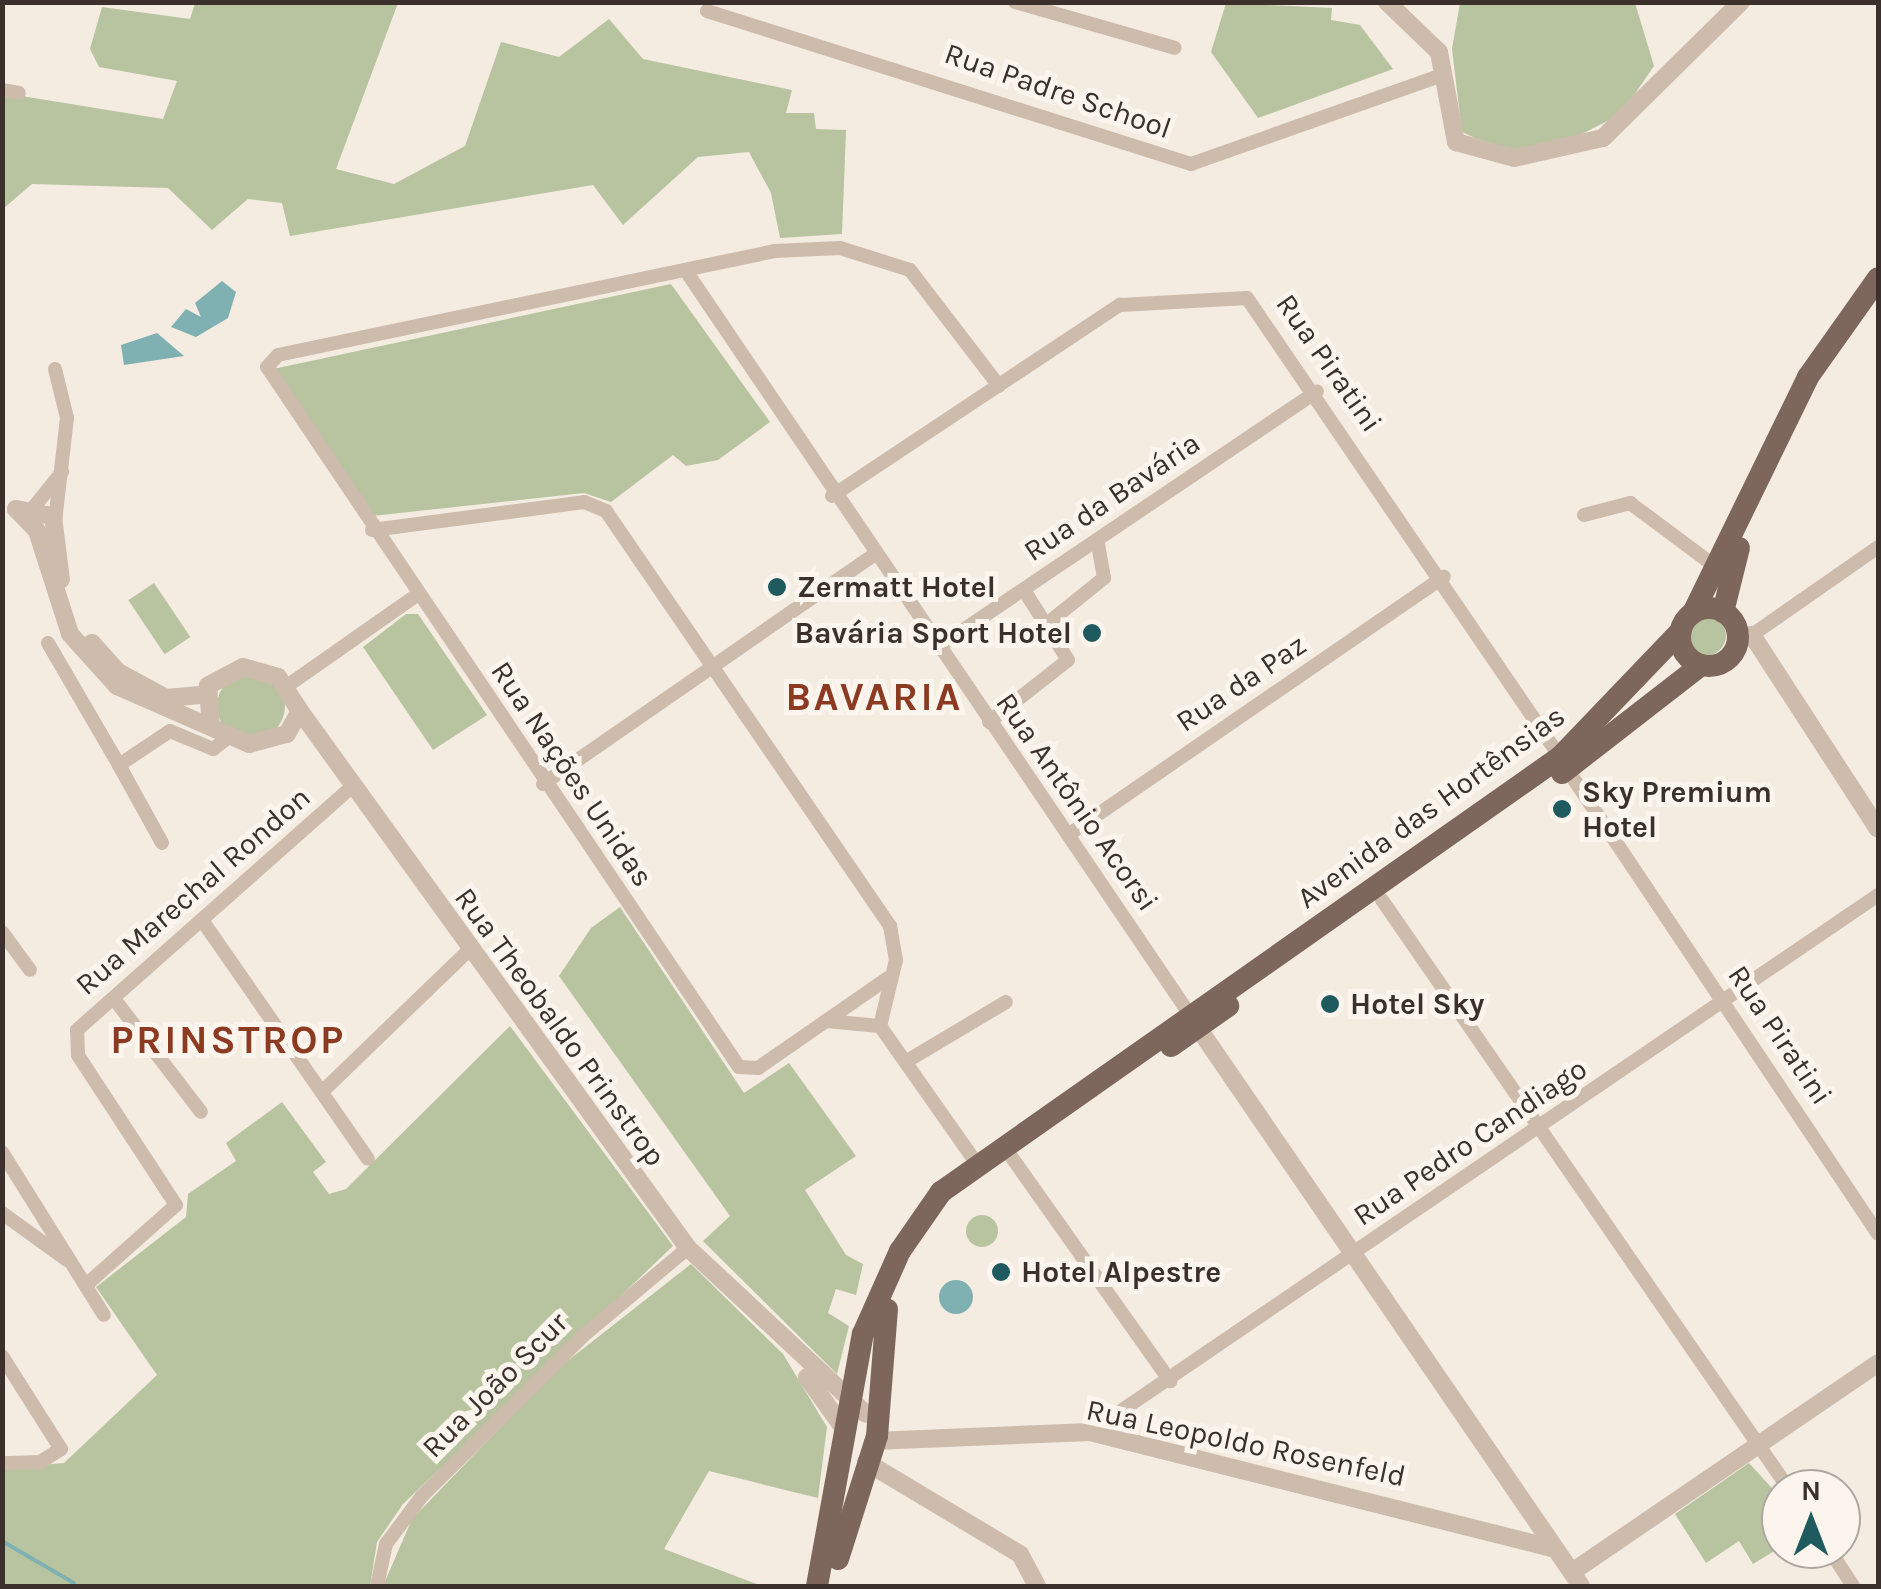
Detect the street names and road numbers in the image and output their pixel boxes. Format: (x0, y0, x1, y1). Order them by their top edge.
street label: Rua Padre School (940, 35, 1176, 147)
street label: Rua Piratini (1268, 287, 1390, 439)
street label: Rua da Bavária (1017, 425, 1207, 569)
street label: Rua da Paz (1169, 626, 1313, 740)
street label: Rua Nações Unidas (483, 654, 661, 894)
street label: Rua Antônio Acorsi (988, 686, 1166, 918)
street label: Avenida das Hortênsias (1290, 698, 1572, 916)
street label: Rua Marechal Rondon (68, 779, 318, 1003)
street label: Rua Theobaldo Prinstrop (447, 881, 673, 1173)
street label: Rua Piratini (1720, 958, 1840, 1112)
street label: Rua Pedro Candiago (1346, 1050, 1594, 1234)
street label: Rua João Scur (415, 1305, 575, 1465)
street label: Rua Leopoldo Rosenfeld (1083, 1392, 1409, 1494)

